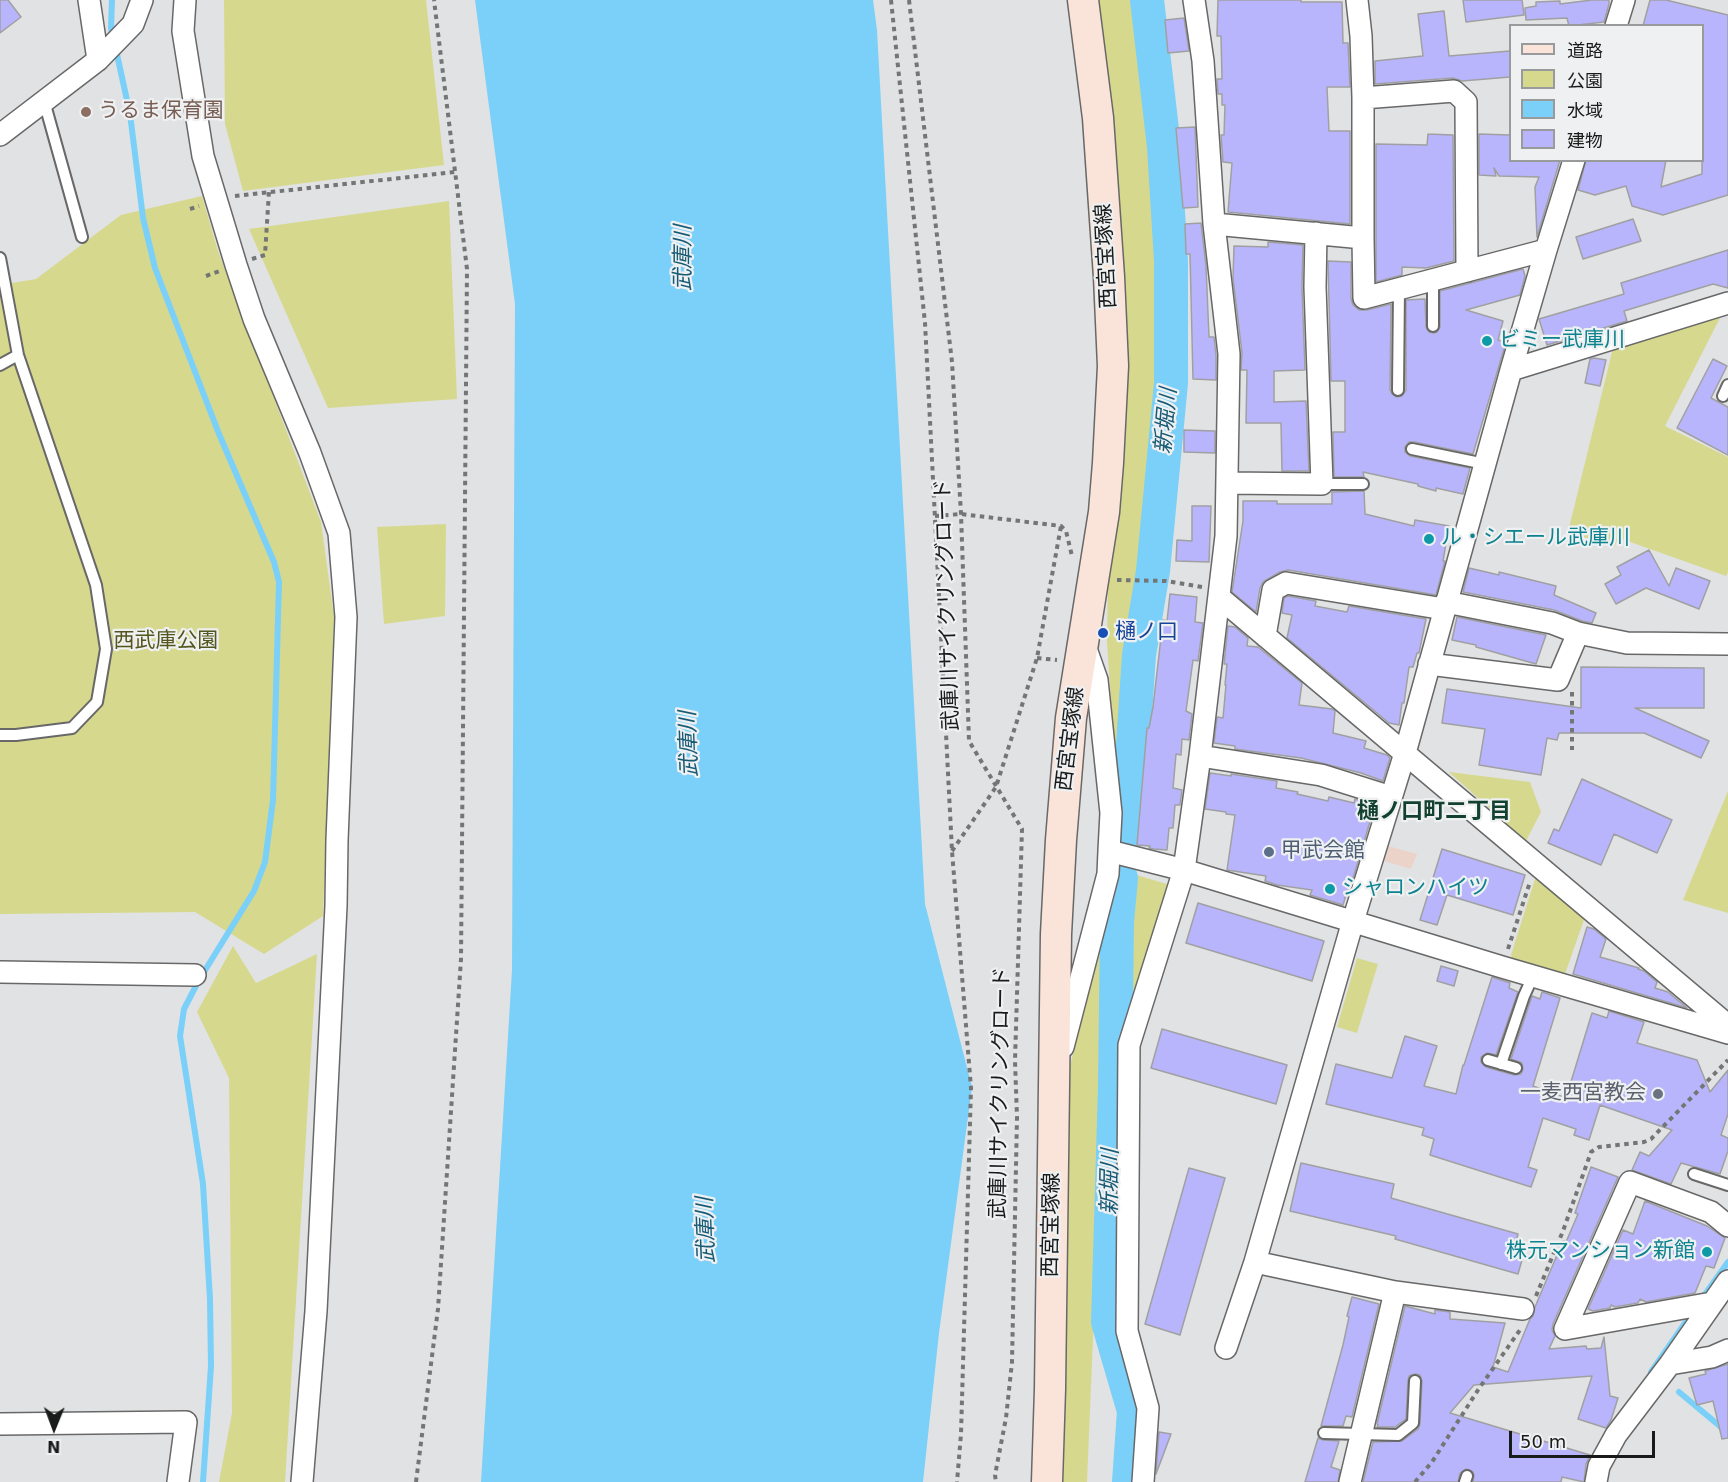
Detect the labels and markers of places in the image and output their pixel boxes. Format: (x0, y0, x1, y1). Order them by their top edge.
place label: うるま保育園 (98, 99, 224, 125)
marker: うるま保育園 (79, 105, 93, 119)
place label: ビミー武庫川 (1499, 328, 1625, 354)
marker: ビミー武庫川 (1480, 334, 1494, 348)
place label: ル・シエール武庫川 (1441, 526, 1630, 552)
marker: ル・シエール武庫川 (1422, 532, 1436, 546)
place label: 樋ノ口 (1115, 620, 1178, 646)
marker: 樋ノ口 (1096, 626, 1110, 640)
place label: 甲武会館 (1281, 839, 1365, 865)
marker: 甲武会館 (1262, 845, 1276, 859)
place label: シャロンハイツ (1342, 876, 1489, 902)
marker: シャロンハイツ (1323, 882, 1337, 896)
place label: 一麦西宮教会 (1520, 1081, 1646, 1107)
marker: 一麦西宮教会 (1651, 1087, 1665, 1101)
place label: 株元マンション新館 (1506, 1239, 1695, 1265)
marker: 株元マンション新館 (1700, 1245, 1714, 1259)

